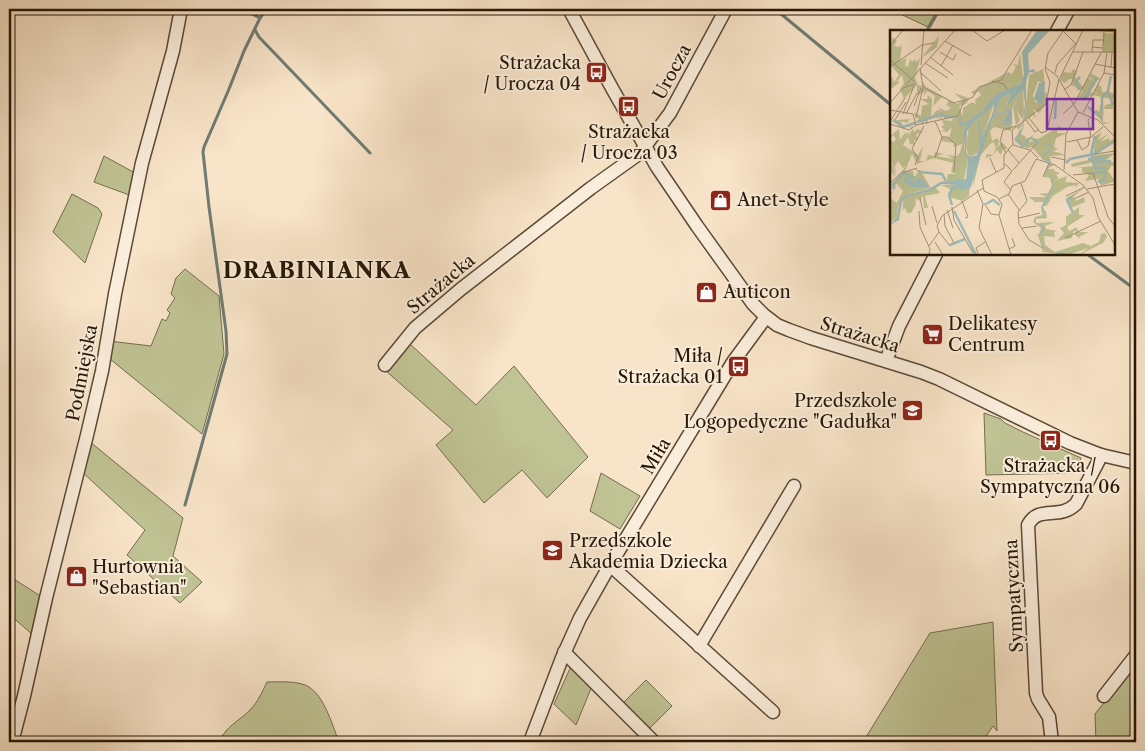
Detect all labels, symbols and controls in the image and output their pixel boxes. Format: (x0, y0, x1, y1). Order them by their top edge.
inset map (890, 30, 1115, 255)
street label: Urocza (648, 40, 696, 104)
place label: Strażacka / Urocza 04 (483, 52, 581, 95)
bus stop icon: Strażacka / Urocza 04 (585, 61, 609, 85)
bus stop icon: Strażacka / Urocza 03 (617, 95, 641, 119)
place label: Strażacka / Urocza 03 (580, 121, 678, 164)
shop icon: Anet-Style (709, 188, 733, 212)
place label: Anet-Style (736, 189, 829, 211)
street label: Strażacka (403, 249, 480, 319)
district label: DRABINIANKA (223, 257, 411, 284)
shop icon: Auticon (695, 280, 719, 304)
place label: Auticon (722, 281, 791, 303)
street label: Strażacka (818, 313, 903, 358)
place label: Delikatesy Centrum (948, 313, 1038, 356)
street label: Podmiejska (62, 322, 102, 423)
supermarket icon: Delikatesy Centrum (920, 322, 944, 346)
place label: Miła / Strażacka 01 (618, 345, 723, 388)
bus stop icon: Miła / Strażacka 01 (727, 354, 751, 378)
place label: Przedszkole Logopedyczne "Gadułka" (684, 390, 897, 433)
school or university icon: Przedszkole Logopedyczne "Gadułka" (901, 399, 925, 423)
bus stop icon: Strażacka / Sympatyczna 06 (1038, 429, 1062, 453)
street label: Miła (637, 433, 676, 478)
place label: Strażacka / Sympatyczna 06 (980, 455, 1120, 498)
place label: Przedszkole Akademia Dziecka (568, 530, 728, 573)
street label: Sympatyczna (1000, 538, 1028, 653)
school or university icon: Przedszkole Akademia Dziecka (541, 539, 565, 563)
place label: Hurtownia "Sebastian" (92, 556, 187, 599)
shop icon: Hurtownia "Sebastian" (64, 565, 88, 589)

